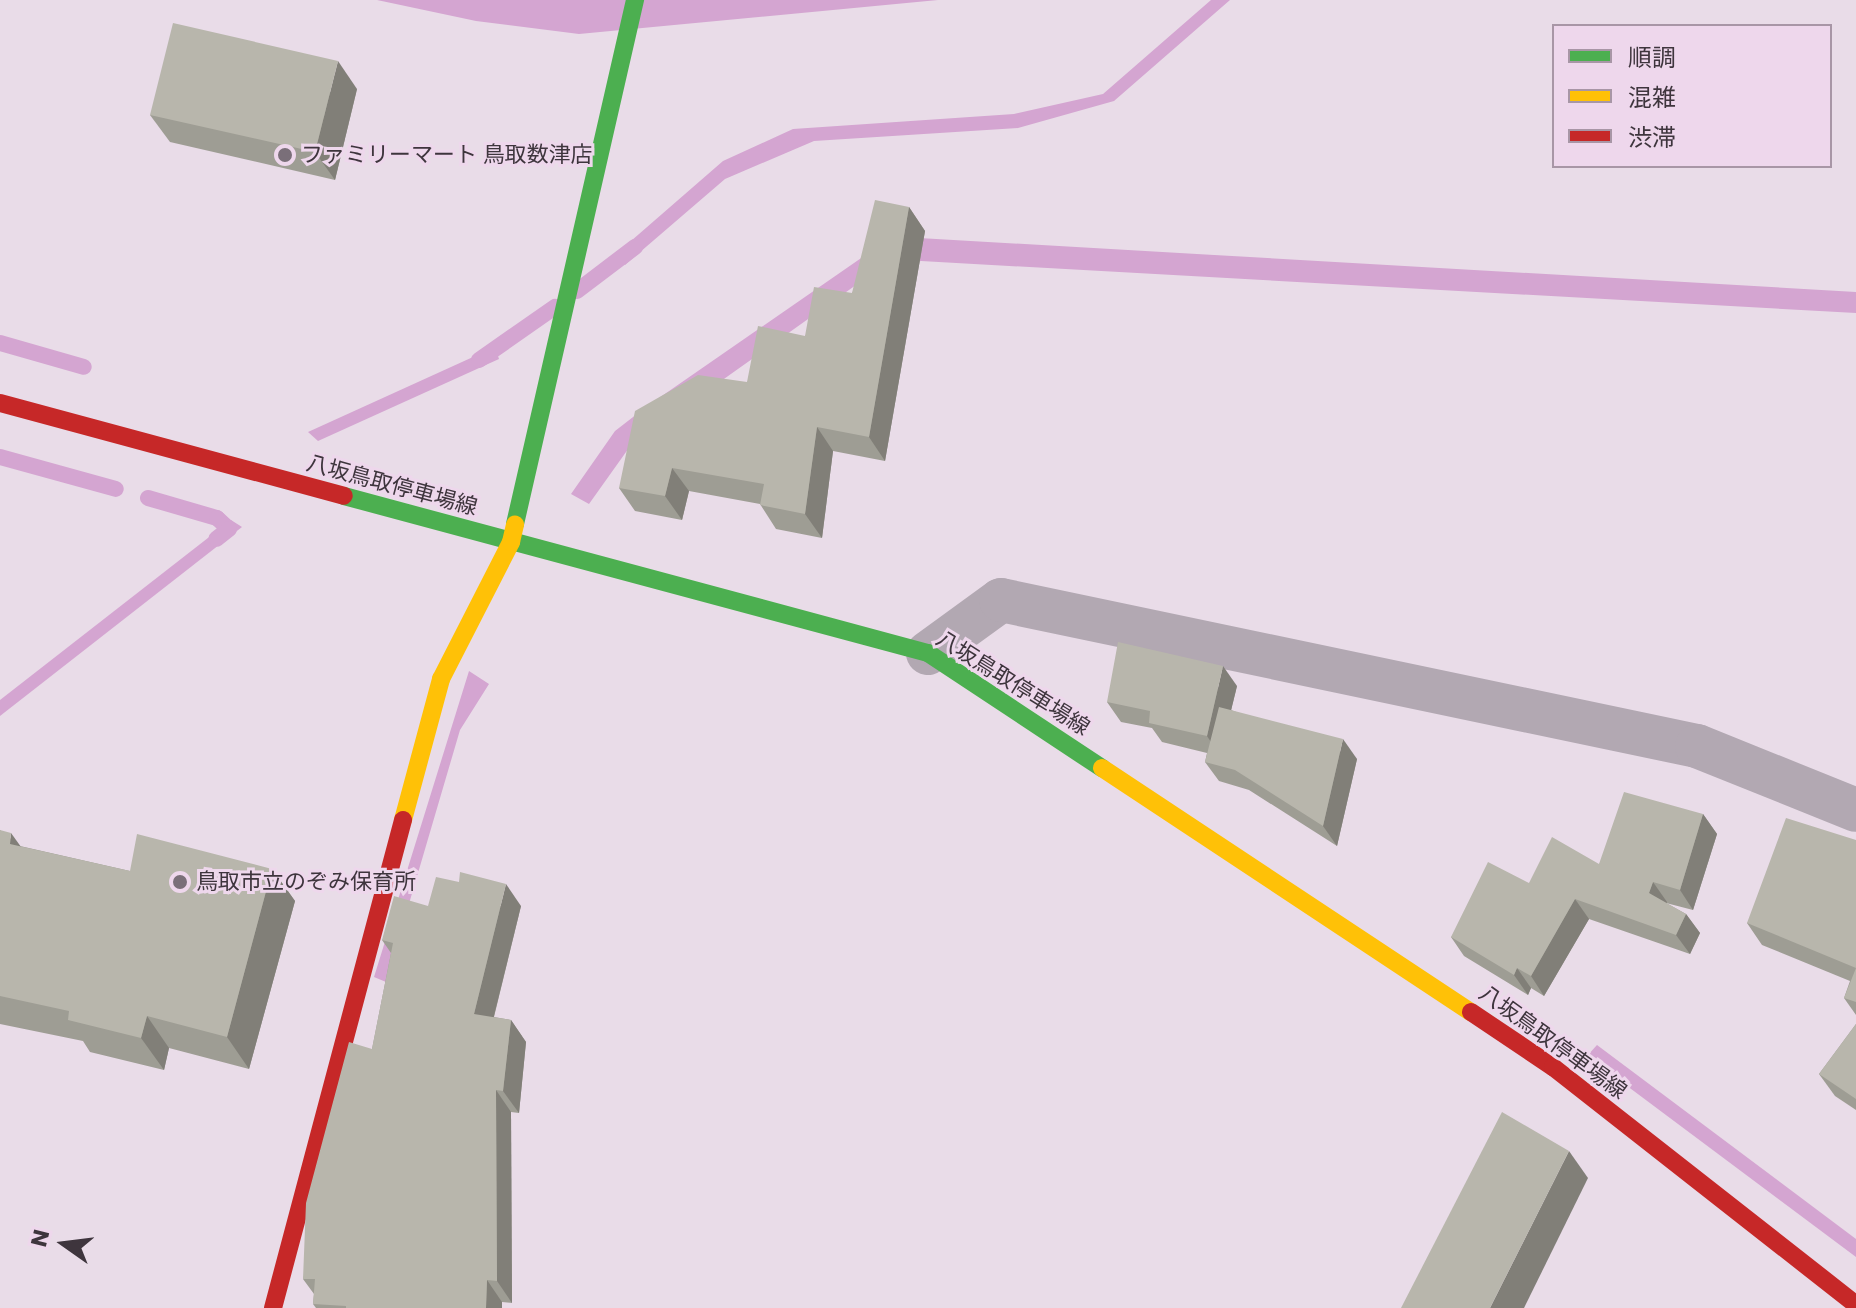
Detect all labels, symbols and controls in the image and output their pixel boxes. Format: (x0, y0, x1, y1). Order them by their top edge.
legend (1552, 24, 1832, 168)
text: 順調 (1628, 41, 1676, 74)
text: 混雑 (1628, 81, 1676, 114)
text: 渋滞 (1628, 121, 1676, 154)
place label: ファミリーマート 鳥取数津店 (301, 142, 593, 168)
marker: ファミリーマート 鳥取数津店 (276, 146, 294, 164)
street label: 八坂鳥取停車場線 (304, 449, 480, 521)
street label: 八坂鳥取停車場線 (931, 625, 1095, 741)
place label: 鳥取市立のぞみ保育所 (196, 869, 416, 895)
marker: 鳥取市立のぞみ保育所 (171, 873, 189, 891)
street label: 八坂鳥取停車場線 (1474, 980, 1632, 1104)
north arrow (24, 1204, 104, 1284)
text: N (23, 1226, 57, 1250)

